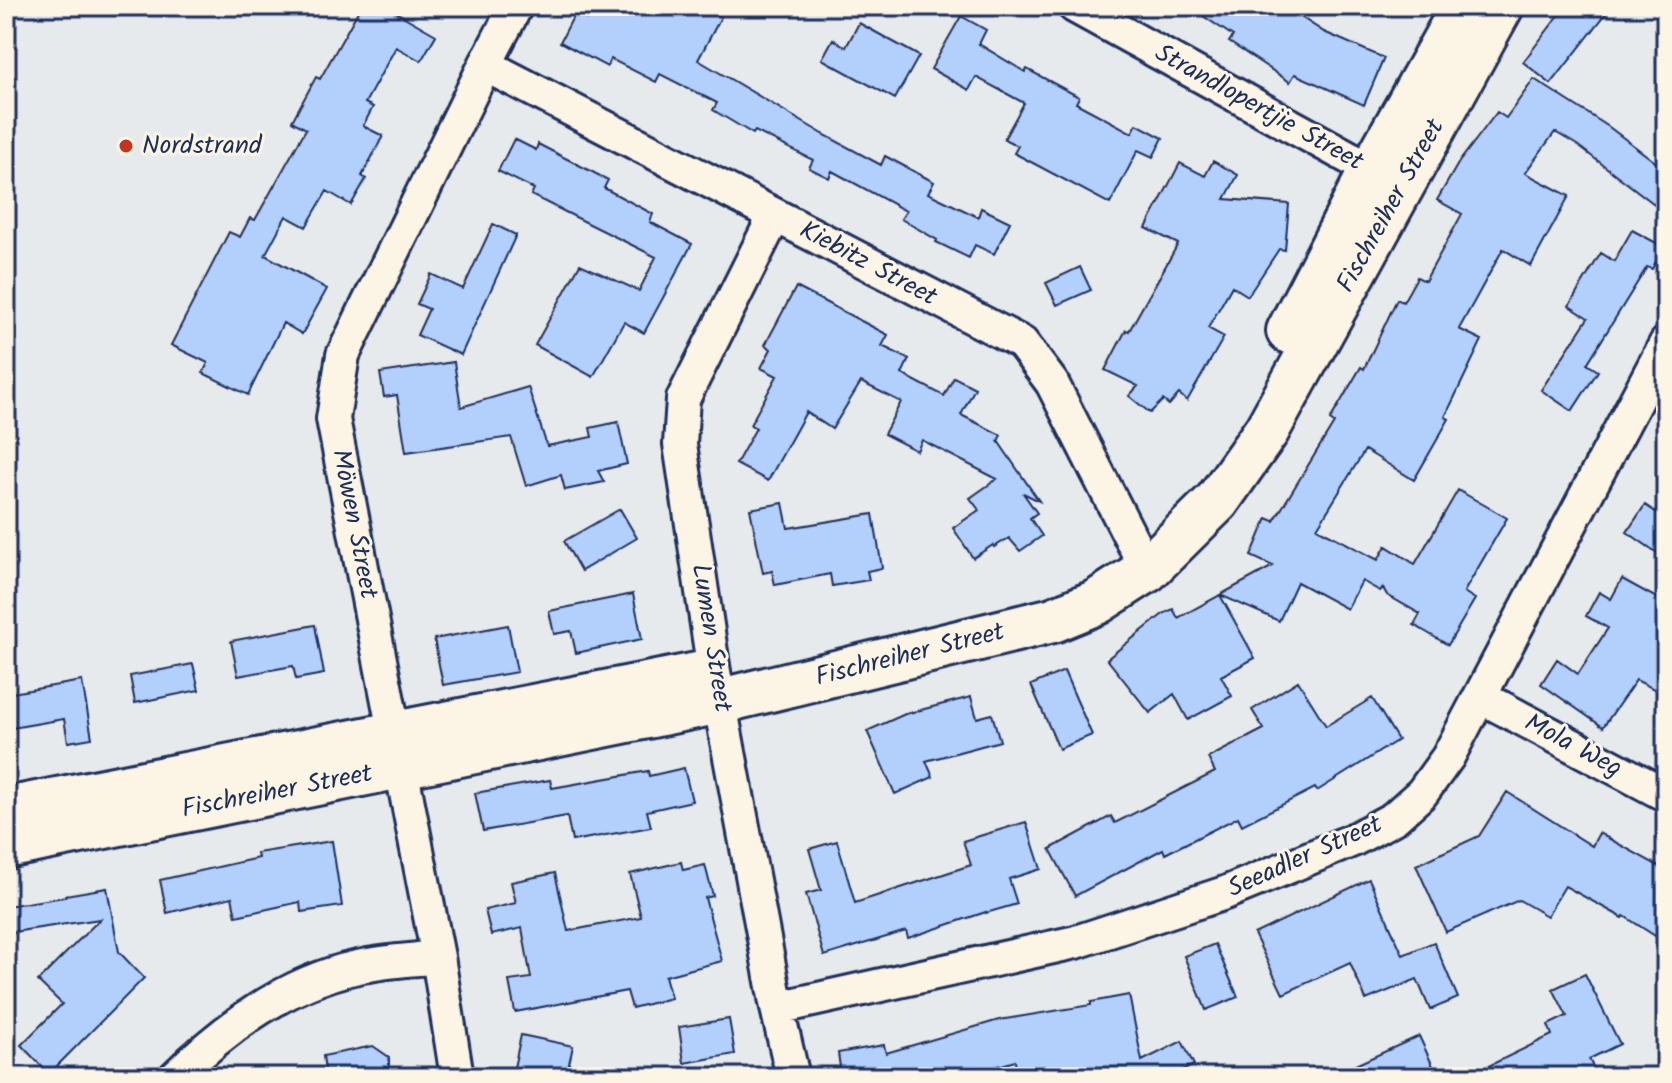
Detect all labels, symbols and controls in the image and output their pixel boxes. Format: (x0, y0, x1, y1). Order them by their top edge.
street label: Strandlopertjie Street (1147, 33, 1372, 183)
street label: Fischreiher Street (1326, 110, 1457, 301)
place label: Nordstrand (142, 125, 263, 167)
marker: Nordstrand (117, 137, 135, 155)
street label: Kiebitz Street (791, 210, 945, 318)
street label: Möwen Street (319, 446, 389, 603)
street label: Lumen Street (679, 561, 744, 716)
street label: Fischreiher Street (811, 611, 1010, 699)
street label: Mola Weg (1516, 703, 1630, 789)
street label: Fischreiher Street (178, 753, 377, 831)
street label: Seeadler Street (1221, 804, 1390, 910)

